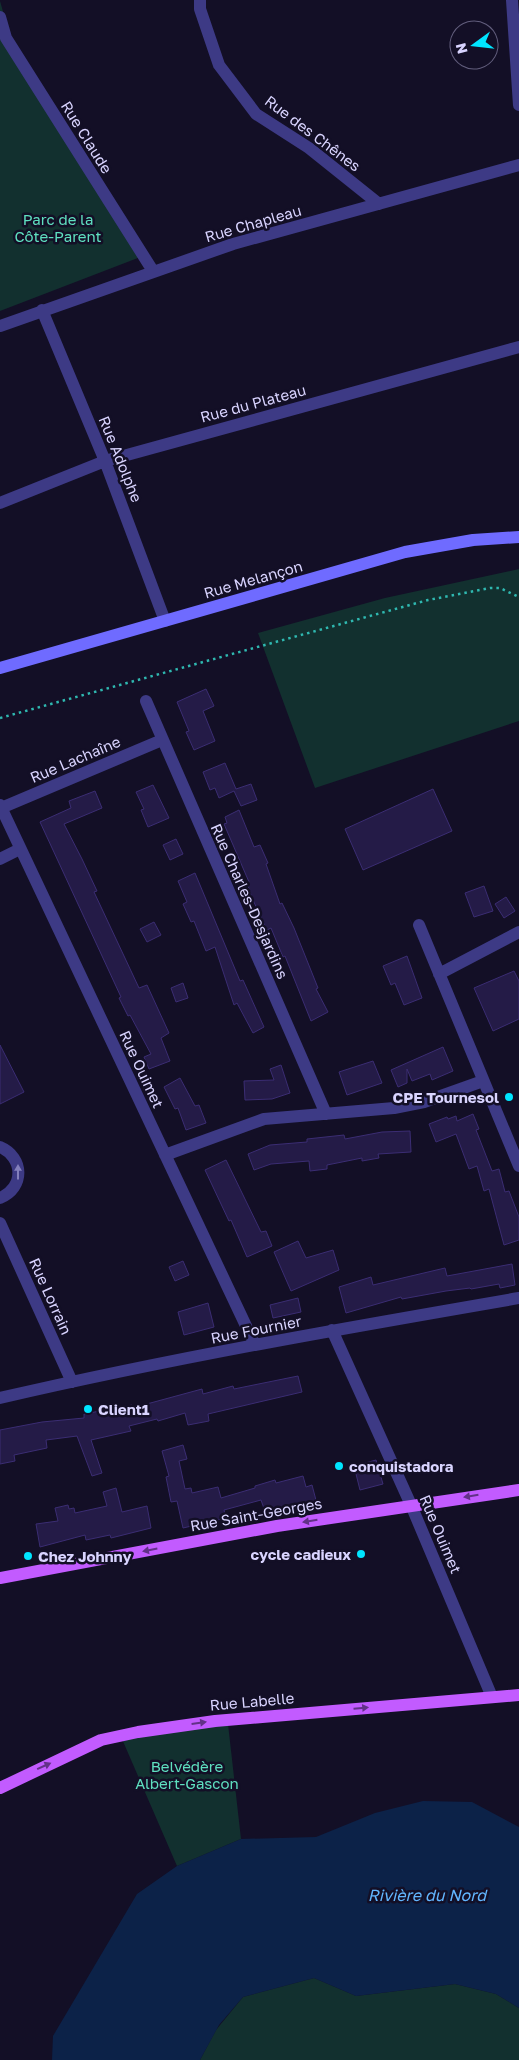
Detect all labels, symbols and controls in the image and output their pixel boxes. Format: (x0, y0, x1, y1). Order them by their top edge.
north arrow (449, 20, 499, 70)
text: N (451, 41, 471, 56)
street label: Rue des Chênes (262, 91, 364, 175)
street label: Rue Claude (58, 98, 116, 177)
street label: Rue Chapleau (203, 201, 303, 245)
park label: Parc de la Côte-Parent (14, 210, 102, 245)
street label: Rue du Plateau (198, 380, 308, 426)
street label: Rue Adolphe (96, 413, 147, 505)
street label: Rue Melançon (202, 556, 304, 602)
street label: Rue Lachaîne (27, 732, 123, 786)
street label: Rue Charles-Desjardins (208, 821, 292, 981)
street label: Rue Ouimet (116, 1027, 168, 1111)
place label: CPE Tournesol (393, 1088, 499, 1106)
marker: CPE Tournesol (503, 1091, 515, 1103)
one-way arrow (14, 1164, 22, 1180)
street label: Rue Lorrain (26, 1255, 76, 1337)
street label: Rue Fournier (209, 1311, 303, 1347)
place label: Client1 (98, 1400, 150, 1418)
marker: Client1 (82, 1403, 94, 1415)
place label: conquistadora (349, 1457, 454, 1475)
marker: conquistadora (333, 1460, 345, 1472)
street label: Rue Ouimet (416, 1492, 466, 1576)
one-way arrow (462, 1492, 478, 1500)
street label: Rue Saint-Georges (189, 1494, 324, 1534)
one-way arrow (302, 1517, 318, 1525)
place label: cycle cadieux (251, 1545, 351, 1563)
one-way arrow (142, 1546, 158, 1554)
place label: Chez Johnny (38, 1547, 131, 1565)
marker: cycle cadieux (355, 1548, 367, 1560)
marker: Chez Johnny (22, 1550, 34, 1562)
street label: Rue Labelle (209, 1688, 295, 1714)
one-way arrow (353, 1704, 369, 1712)
one-way arrow (191, 1719, 207, 1727)
park label: Belvédère Albert-Gascon (135, 1757, 239, 1792)
one-way arrow (37, 1762, 51, 1770)
water label: Rivière du Nord (368, 1885, 488, 1905)

